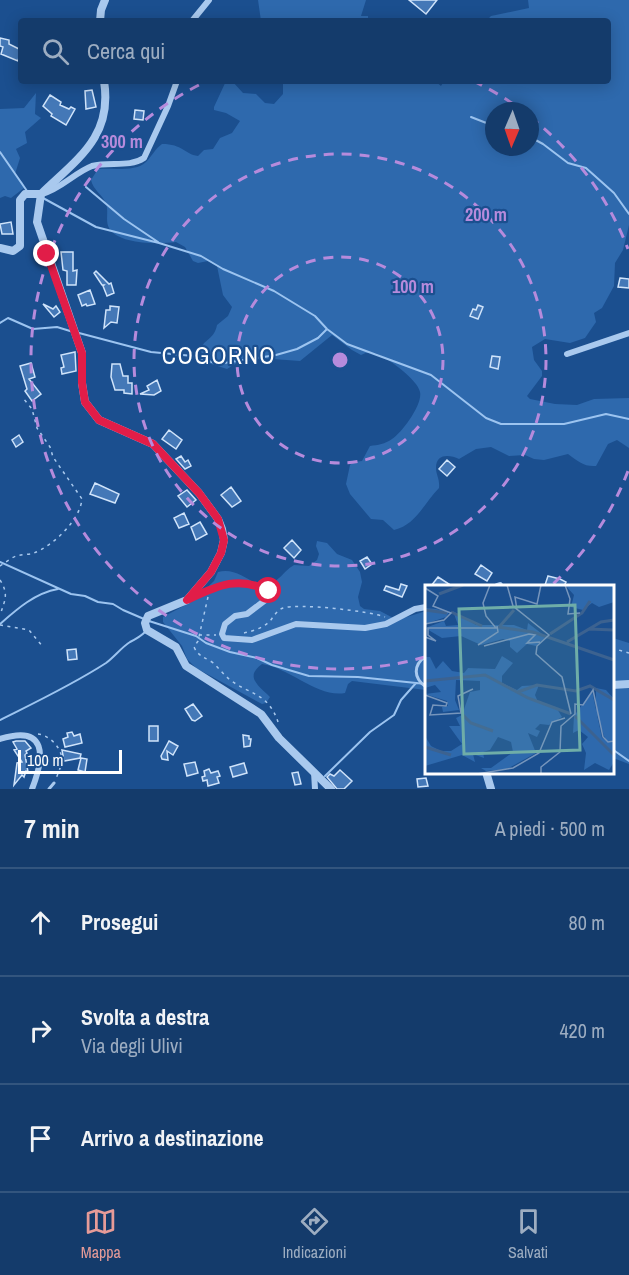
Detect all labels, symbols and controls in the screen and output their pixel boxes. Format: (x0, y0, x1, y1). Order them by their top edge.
search box (18, 18, 611, 84)
icon: search (39, 35, 72, 68)
text: Cerca qui (87, 36, 165, 66)
north arrow (485, 102, 539, 156)
text: 300 m (101, 129, 143, 154)
text: 200 m (465, 202, 507, 227)
route end (33, 240, 59, 266)
text: 100 m (392, 274, 434, 299)
district label: COGORNO (162, 339, 276, 371)
centre of rings (330, 350, 350, 370)
route start (255, 577, 281, 603)
inset map (425, 585, 614, 774)
scale bar (18, 747, 122, 774)
text: 100 m (27, 749, 63, 771)
text: 7 min (24, 811, 80, 846)
text: A piedi · 500 m (495, 815, 605, 842)
icon: ahead (24, 906, 57, 939)
text: Prosegui (81, 907, 158, 937)
text: 80 m (569, 909, 605, 936)
text: Svolta a destra (81, 1002, 209, 1032)
icon: right (24, 1014, 57, 1047)
text: 420 m (559, 1017, 605, 1044)
text: Via degli Ulivi (81, 1032, 183, 1059)
icon: arrive (24, 1122, 57, 1155)
text: Arrivo a destinazione (81, 1123, 263, 1153)
tab: Mappa (81, 1205, 121, 1263)
tab: Indicazioni (282, 1205, 347, 1263)
tab: Salvati (508, 1205, 548, 1263)

